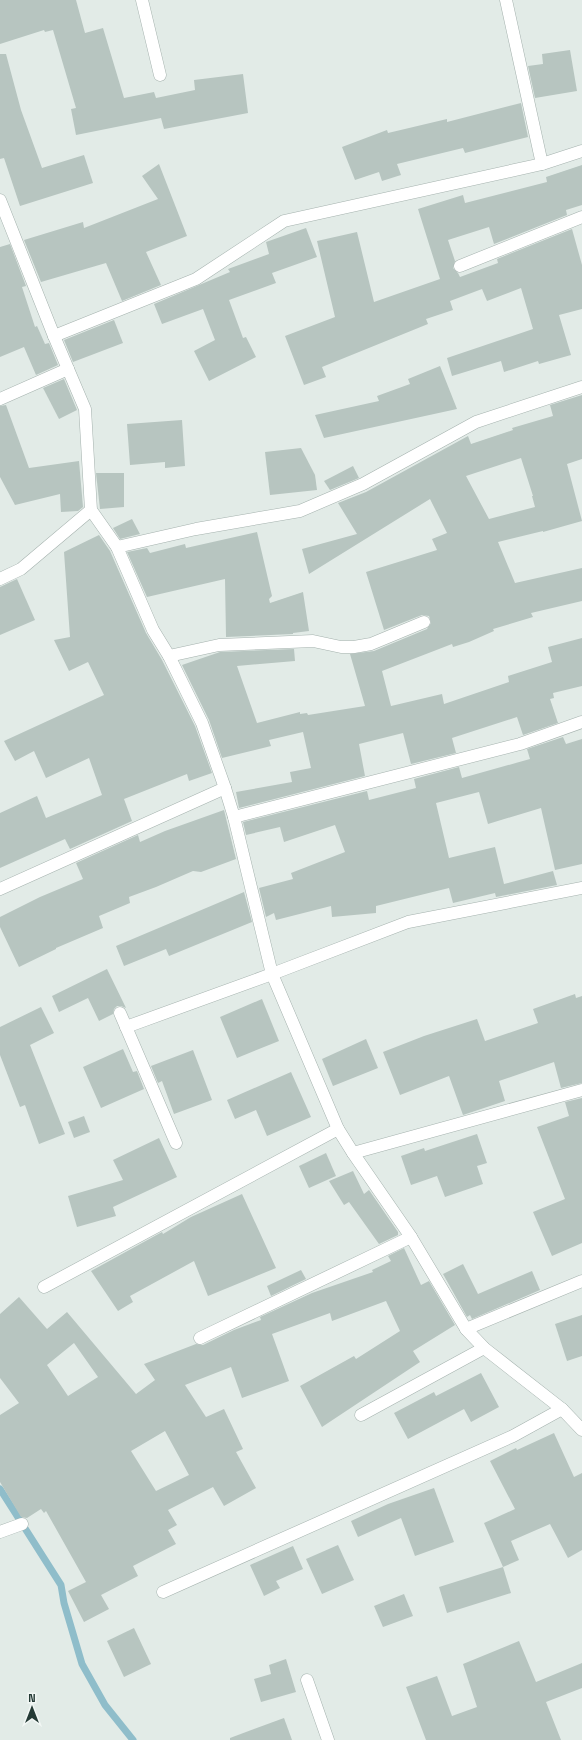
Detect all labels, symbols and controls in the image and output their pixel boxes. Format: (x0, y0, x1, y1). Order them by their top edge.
north arrow (12, 1688, 52, 1728)
text: N (28, 1691, 36, 1705)

